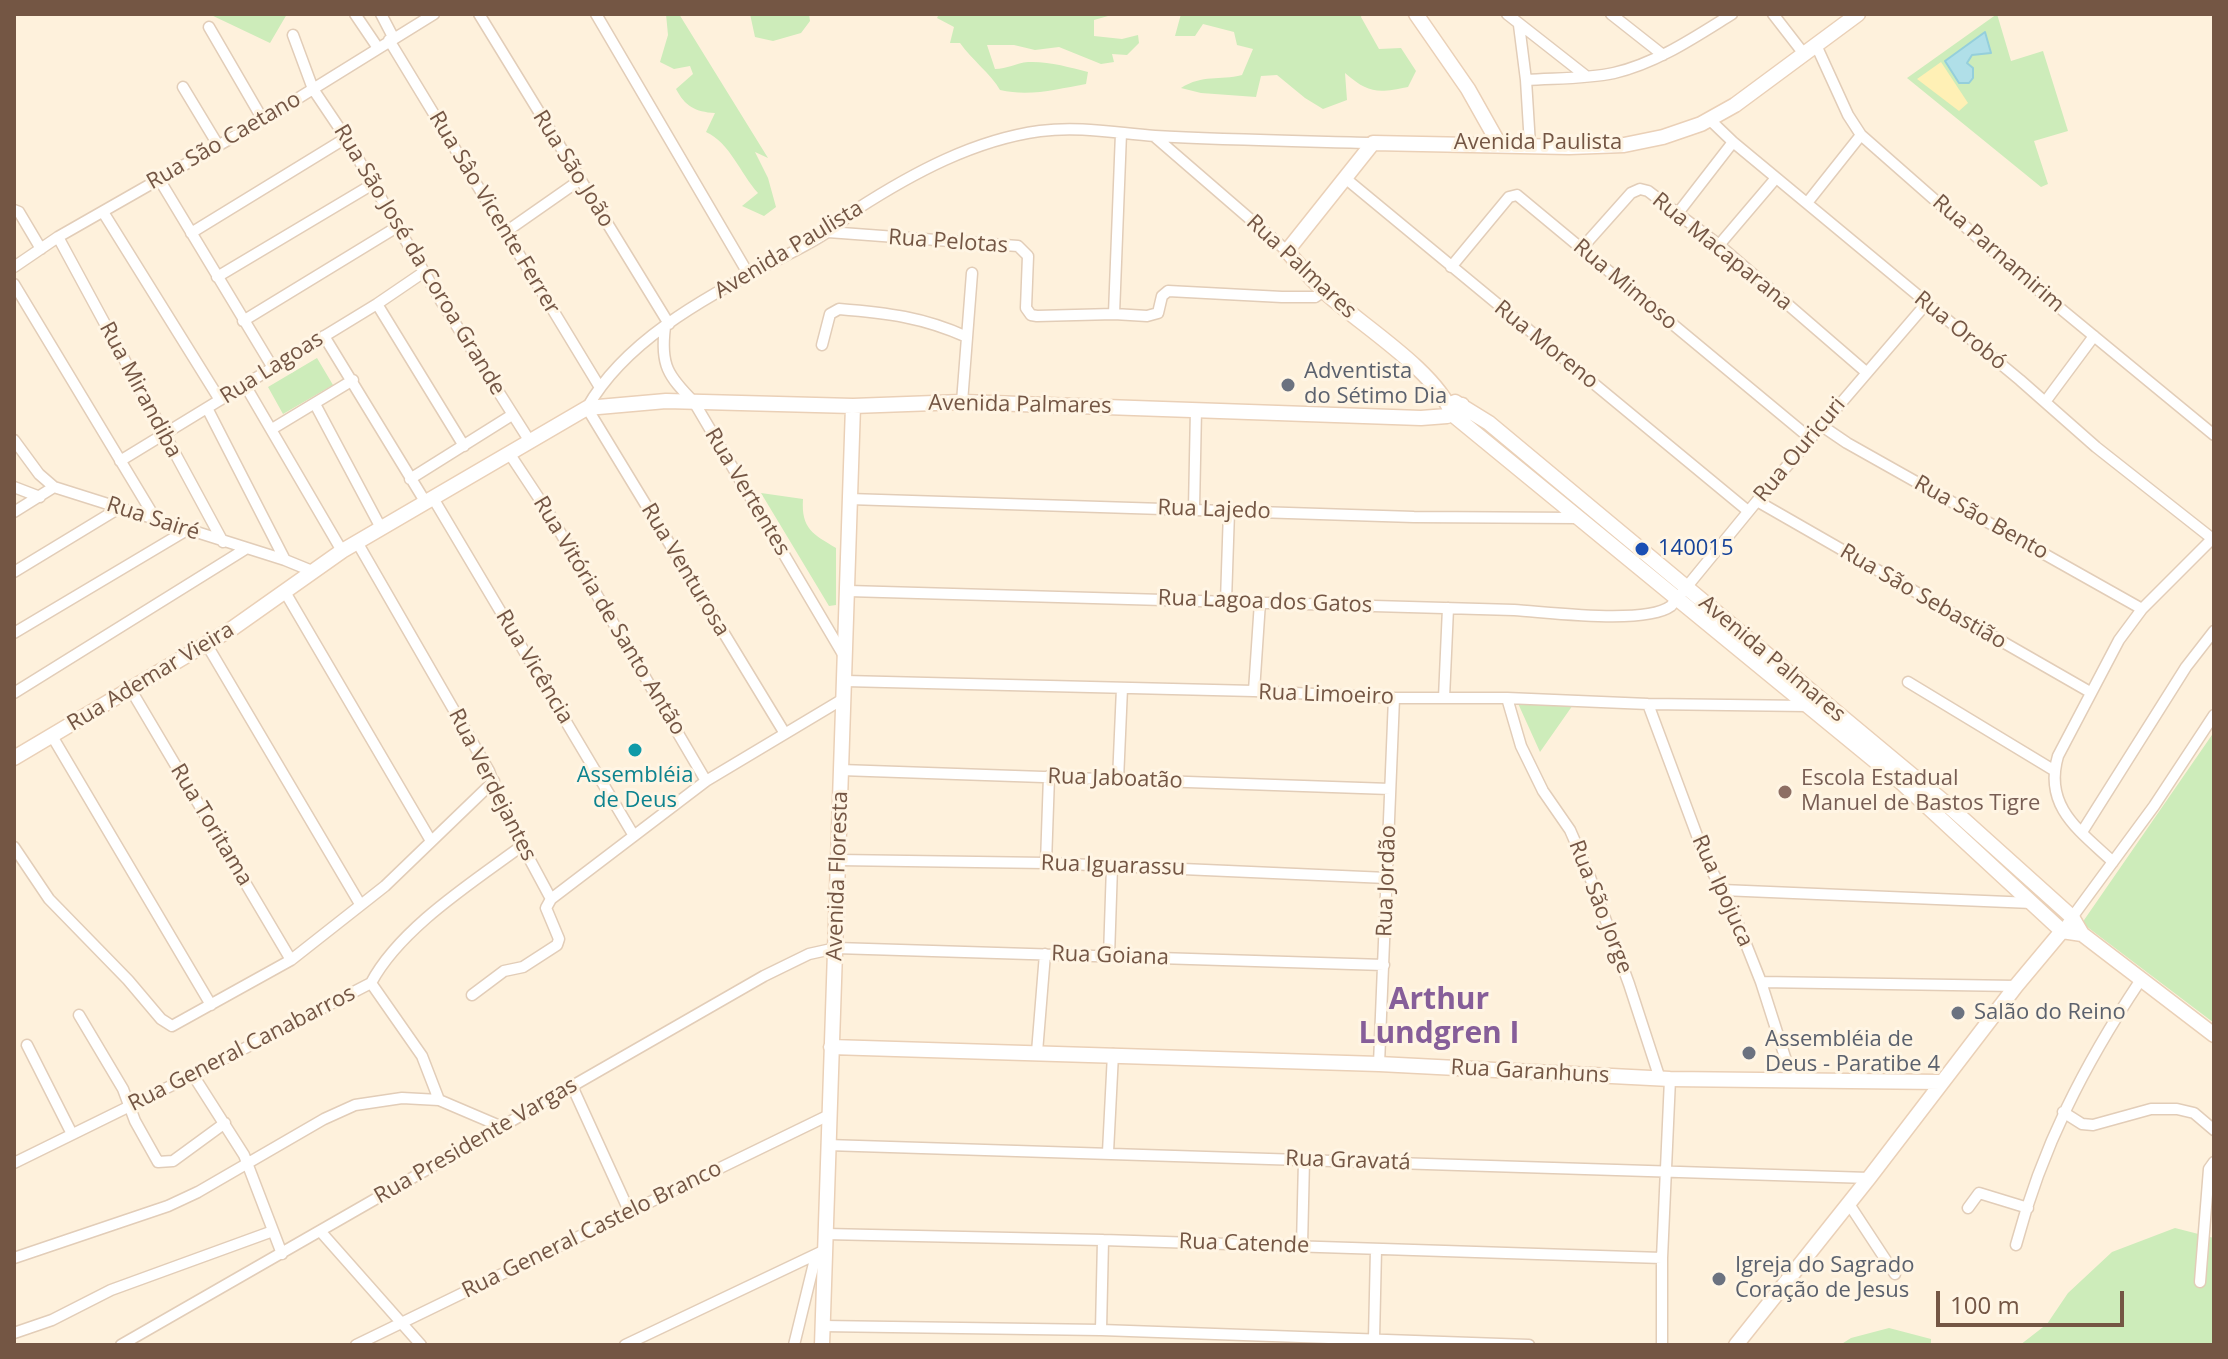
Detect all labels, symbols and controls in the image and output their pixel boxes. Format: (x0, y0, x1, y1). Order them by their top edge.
street label: Rua São Caetano (142, 86, 306, 196)
street label: Rua São João (527, 106, 619, 232)
street label: Rua Sâo Vicente Ferrer (423, 107, 565, 319)
street label: Rua São José da Coroa Grande (328, 120, 510, 400)
street label: Avenida Paulista (1454, 130, 1622, 156)
street label: Rua Macaparana (1647, 187, 1797, 317)
street label: Rua Parnamirim (1927, 190, 2069, 318)
street label: Avenida Paulista (710, 195, 868, 305)
street label: Rua Palmares (1241, 209, 1361, 325)
street label: Rua Pelotas (887, 225, 1009, 259)
street label: Rua Mimoso (1568, 234, 1682, 336)
street label: Rua Orobó (1909, 286, 2011, 376)
street label: Rua Moreno (1489, 295, 1603, 395)
street label: Rua Mirandiba (93, 318, 187, 462)
street label: Rua Lagoas (216, 326, 328, 410)
place label: Adventista do Sétimo Dia (1304, 359, 1447, 410)
marker: Adventista do Sétimo Dia (1279, 376, 1297, 394)
street label: Avenida Palmares (928, 390, 1112, 420)
street label: Rua Ouricuri (1749, 392, 1851, 508)
street label: Rua Vertentes (699, 424, 795, 560)
street label: Rua São Bento (1909, 470, 2053, 566)
street label: Rua Sairé (103, 492, 203, 546)
street label: Rua Vitória de Santo Antão (527, 492, 691, 740)
street label: Rua Lajedo (1157, 495, 1271, 525)
street label: Rua Venturosa (635, 499, 735, 641)
place label: 140015 (1658, 536, 1733, 562)
street label: Rua São Sebastião (1835, 539, 2011, 655)
marker: 140015 (1633, 540, 1651, 558)
street label: Rua Lagoa dos Gatos (1157, 585, 1373, 619)
street label: Avenida Palmares (1693, 590, 1851, 728)
street label: Rua Vicência (490, 605, 578, 729)
street label: Rua Ademar Vieira (63, 617, 239, 737)
street label: Rua Limoeiro (1258, 679, 1394, 711)
street label: Rua Verdejantes (442, 705, 542, 865)
marker: Assembléia de Deus (626, 741, 644, 759)
street label: Rua Toritama (164, 759, 258, 891)
place label: Assembléia de Deus (577, 763, 693, 814)
street label: Rua Jaboatão (1047, 763, 1183, 795)
place label: Escola Estadual Manuel de Bastos Tigre (1801, 766, 2040, 818)
marker: Escola Estadual Manuel de Bastos Tigre (1776, 783, 1794, 801)
street label: Avenida Floresta (822, 791, 854, 961)
street label: Rua Jordão (1372, 825, 1402, 937)
street label: Rua Ipojuca (1686, 831, 1758, 951)
street label: Rua São Jorge (1562, 837, 1638, 977)
street label: Rua Iguarassu (1040, 850, 1186, 882)
street label: Rua Goiana (1051, 941, 1169, 971)
street label: Rua General Canabarros (124, 980, 360, 1118)
district label: Arthur Lundgren I (1358, 982, 1520, 1052)
place label: Salão do Reino (1974, 1000, 2126, 1026)
marker: Salão do Reino (1949, 1004, 1967, 1022)
place label: Assembléia de Deus - Paratibe 4 (1765, 1027, 1940, 1078)
marker: Assembléia de Deus - Paratibe 4 (1740, 1044, 1758, 1062)
street label: Rua Garanhuns (1450, 1055, 1610, 1089)
street label: Rua Presidente Vargas (370, 1072, 582, 1210)
street label: Rua Gravatá (1285, 1146, 1411, 1176)
street label: Rua General Castelo Branco (458, 1156, 726, 1304)
street label: Rua Catende (1178, 1229, 1310, 1259)
place label: Igreja do Sagrado Coração de Jesus (1735, 1253, 1914, 1304)
marker: Igreja do Sagrado Coração de Jesus (1710, 1270, 1728, 1288)
scale bar (1940, 1275, 2128, 1325)
text: 100 m (1950, 1288, 2020, 1321)

